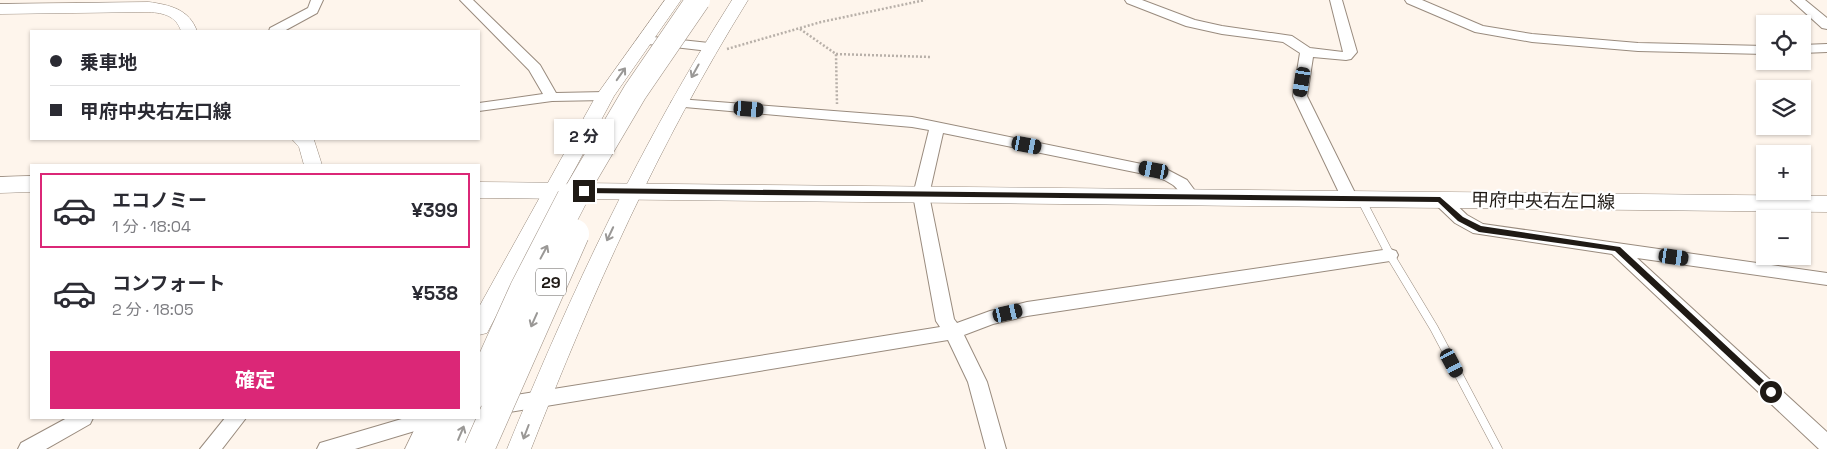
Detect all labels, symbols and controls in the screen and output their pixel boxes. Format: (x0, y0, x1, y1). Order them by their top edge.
map controls (1756, 15, 1811, 265)
button: locate (1756, 15, 1811, 70)
text: 乗車地 (80, 50, 137, 75)
one-way arrow (690, 63, 700, 78)
car (1292, 66, 1311, 98)
one-way arrow (616, 67, 626, 81)
button: layers (1756, 80, 1811, 135)
text: 甲府中央右左口線 (80, 99, 232, 124)
car (733, 100, 764, 118)
callout: 2 分 (554, 119, 614, 154)
text: 2 分 (569, 126, 599, 147)
car (1010, 135, 1043, 155)
button: + (1756, 145, 1811, 200)
car (1137, 160, 1170, 180)
route end (573, 180, 595, 202)
icon: car (52, 188, 97, 233)
text: エコノミー (112, 188, 207, 213)
street label: 甲府中央右左口線 (1471, 188, 1615, 213)
text: ¥399 (411, 198, 458, 223)
button: − (1756, 210, 1811, 265)
text: 1 分 · 18:04 (112, 216, 191, 237)
one-way arrow (604, 226, 614, 241)
one-way arrow (540, 246, 550, 260)
car (1658, 247, 1689, 267)
road number: 29 (536, 268, 566, 296)
icon: car (52, 271, 97, 316)
text: コンフォート (112, 271, 225, 296)
text: ¥538 (412, 281, 458, 306)
text: 2 分 · 18:05 (112, 299, 194, 320)
car (991, 302, 1024, 324)
one-way arrow (529, 312, 539, 327)
car (1438, 346, 1465, 380)
button: 確定 (50, 351, 460, 409)
route start (1760, 381, 1782, 403)
one-way arrow (521, 423, 530, 439)
one-way arrow (457, 426, 467, 441)

